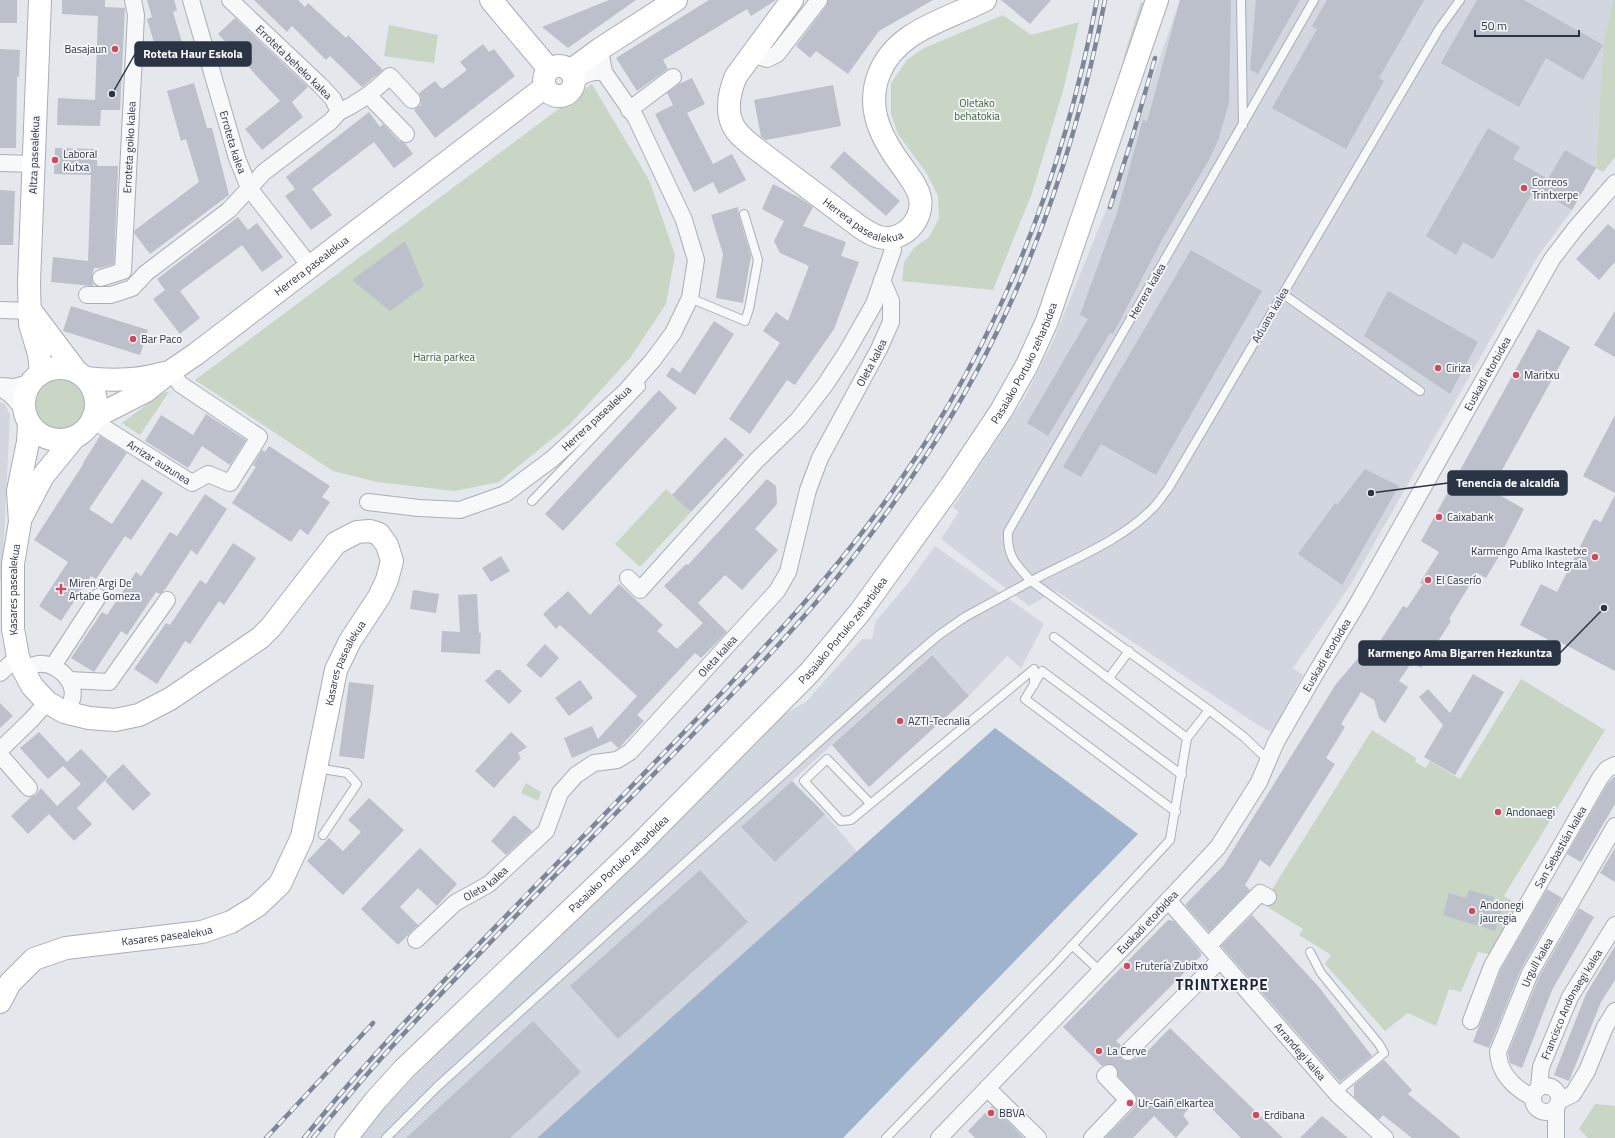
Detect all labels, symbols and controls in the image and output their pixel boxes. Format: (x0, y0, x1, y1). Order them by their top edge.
scale bar (1475, 12, 1579, 38)
text: 50 m (1481, 16, 1507, 35)
street label: Erroteta beheko kalea (252, 21, 336, 103)
place label: Basajaun (64, 41, 107, 57)
callout: Roteta Haur Eskola (135, 42, 251, 66)
marker: Basajaun (110, 44, 120, 54)
text: Roteta Haur Eskola (143, 44, 243, 63)
park label: Oletako behatokia (954, 95, 1000, 124)
street label: Erroteta goiko kalea (119, 100, 140, 194)
street label: Erroteta kalea (216, 109, 251, 176)
street label: Altza pasealekua (25, 115, 43, 194)
place label: Laboral Kutxa (63, 146, 97, 175)
marker: Laboral Kutxa (50, 155, 60, 165)
place label: Correos Trintxerpe (1532, 174, 1579, 203)
marker: Correos Trintxerpe (1519, 183, 1529, 193)
street label: Herrera pasealekua (820, 194, 906, 246)
street label: Herrera pasealekua (271, 232, 352, 299)
street label: Herrera kalea (1125, 260, 1170, 322)
street label: Aduana kalea (1248, 284, 1293, 346)
street label: Pasaiako Portuko zeharbidea (987, 300, 1061, 427)
place label: Bar Paco (141, 331, 182, 347)
street label: Euskadi etorbidea (1460, 333, 1515, 414)
marker: Bar Paco (128, 334, 138, 344)
street label: Oleta kalea (852, 336, 891, 389)
park label: Harria parkea (413, 349, 476, 365)
place label: Ciriza (1446, 360, 1472, 376)
marker: Ciriza (1433, 363, 1443, 373)
place label: Maritxu (1524, 367, 1560, 383)
marker: Maritxu (1511, 370, 1521, 380)
street label: Herrera pasealekua (558, 382, 635, 455)
street label: Arrizar auzunea (124, 436, 194, 488)
callout: Tenencia de alcaldía (1448, 471, 1567, 495)
text: Tenencia de alcaldía (1456, 473, 1560, 492)
place label: Caixabank (1447, 509, 1495, 525)
marker: Caixabank (1434, 512, 1444, 522)
street label: Kasares pasealekua (5, 542, 24, 637)
place label: Karmengo Ama Ikastetxe Publiko Integrala (1471, 543, 1587, 572)
marker: Karmengo Ama Ikastetxe Publiko Integrala (1590, 552, 1600, 562)
place label: El Caserío (1436, 572, 1481, 588)
street label: Pasaiako Portuko zeharbidea (794, 573, 891, 688)
place label: Miren Argi De Artabe Gomeza (69, 575, 141, 604)
marker: El Caserío (1423, 575, 1433, 585)
marker: Miren Argi De Artabe Gomeza (56, 584, 66, 594)
street label: Euskadi etorbidea (1299, 615, 1355, 695)
street label: Kasares pasealekua (321, 617, 370, 707)
street label: Oleta kalea (694, 631, 741, 681)
callout: Karmengo Ama Bigarren Hezkuntza (1359, 641, 1560, 665)
text: Karmengo Ama Bigarren Hezkuntza (1368, 643, 1552, 662)
place label: AZTI-Tecnalia (908, 713, 971, 729)
marker: AZTI-Tecnalia (895, 716, 905, 726)
street label: San Sebastián kalea (1530, 803, 1590, 891)
place label: Andonaegi (1506, 804, 1555, 820)
marker: Andonaegi (1493, 807, 1503, 817)
street label: Pasaiako Portuko zeharbidea (565, 811, 673, 916)
street label: Oleta kalea (460, 862, 512, 905)
street label: Euskadi etorbidea (1113, 886, 1182, 958)
place label: Andonegi jauregia (1479, 897, 1524, 926)
marker: Andonegi jauregia (1467, 906, 1477, 916)
street label: Kasares pasealekua (121, 921, 215, 949)
street label: Urgull kalea (1517, 934, 1557, 989)
street label: Francisco Andonaegi kalea (1537, 946, 1606, 1062)
place label: Frutería Zubitxo (1135, 958, 1208, 974)
marker: Frutería Zubitxo (1122, 961, 1132, 971)
district label: TRINTXERPE (1175, 973, 1269, 996)
street label: Arrandegi kalea (1270, 1019, 1330, 1084)
place label: La Cerve (1107, 1043, 1147, 1059)
marker: La Cerve (1094, 1046, 1104, 1056)
place label: Ur-Gaiñ elkartea (1138, 1095, 1214, 1111)
marker: Ur-Gaiñ elkartea (1125, 1098, 1135, 1108)
place label: BBVA (999, 1105, 1026, 1121)
place label: Erdibana (1264, 1107, 1305, 1123)
marker: BBVA (986, 1108, 996, 1118)
marker: Erdibana (1251, 1110, 1261, 1120)

